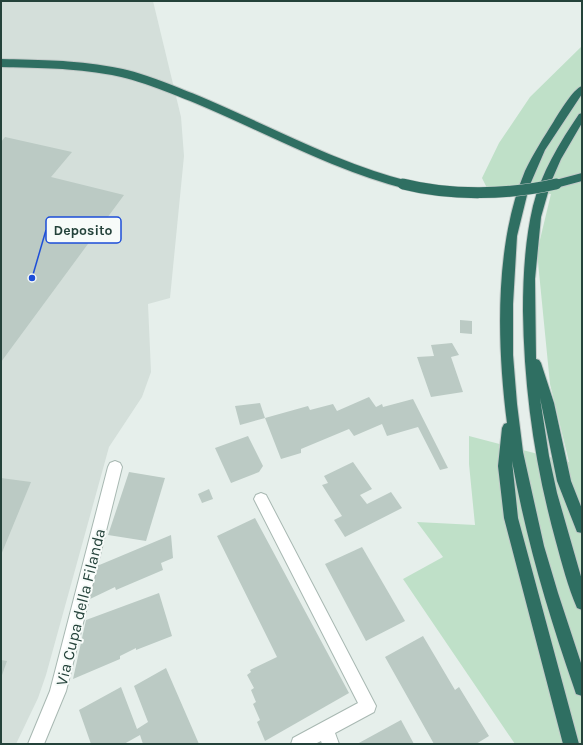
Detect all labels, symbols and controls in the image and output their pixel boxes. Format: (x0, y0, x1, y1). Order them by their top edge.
callout: Deposito (46, 217, 121, 243)
text: Deposito (54, 222, 113, 239)
street label: Via Cupa della Filanda (52, 526, 109, 688)

